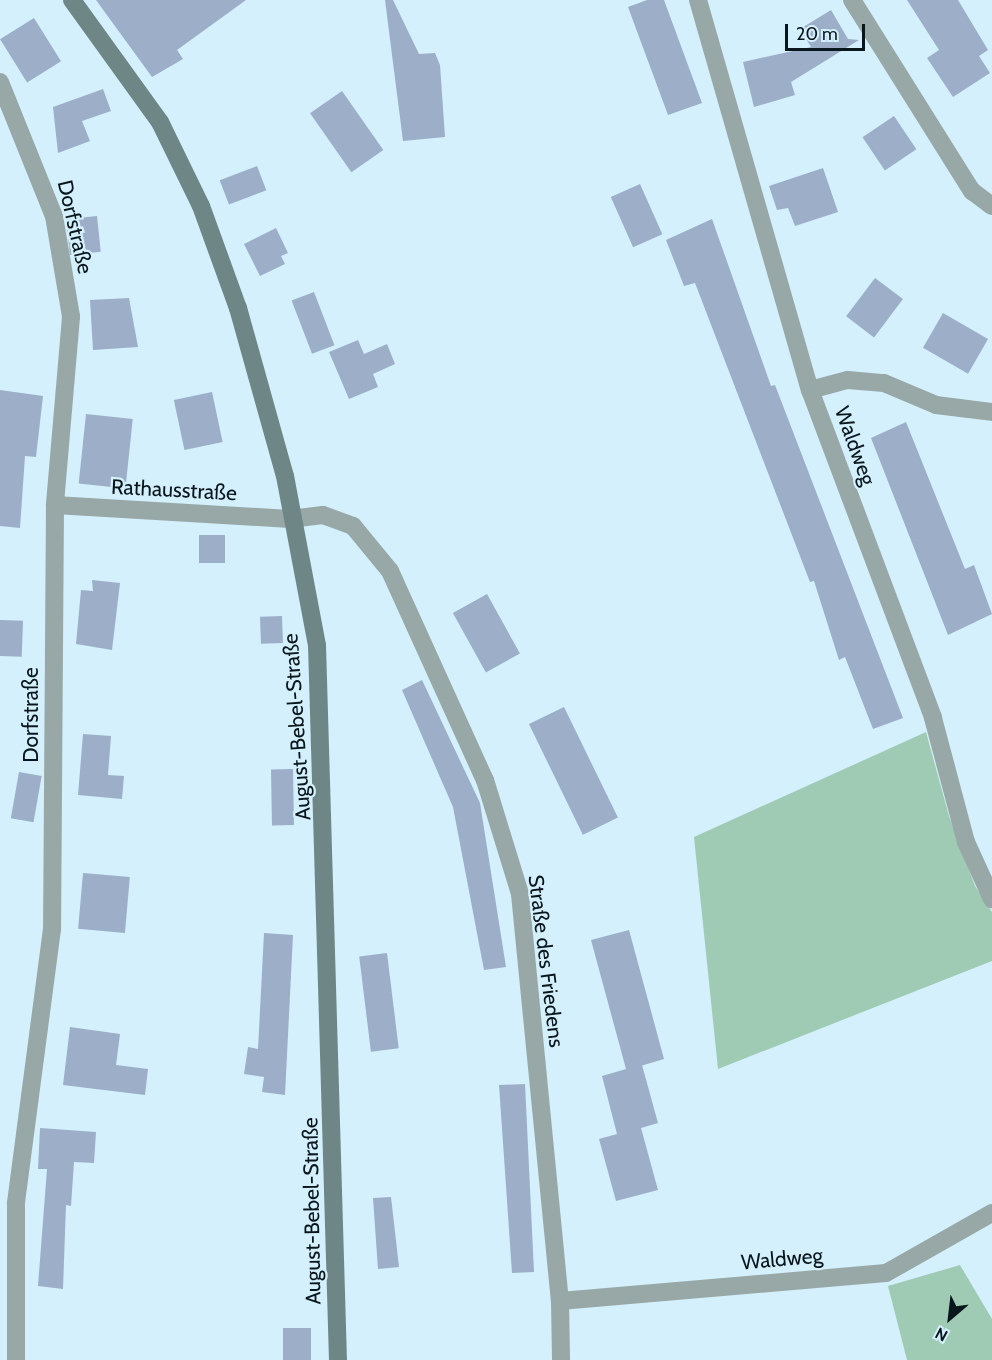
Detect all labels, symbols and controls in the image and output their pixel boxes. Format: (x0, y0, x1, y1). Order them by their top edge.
scale bar (788, 12, 868, 50)
text: 20 m (796, 23, 838, 45)
street label: Dorfstraße (52, 178, 98, 276)
street label: Waldweg (829, 403, 881, 489)
street label: Rathausstraße (111, 474, 237, 506)
street label: August-Bebel-Straße (278, 633, 316, 821)
street label: Dorfstraße (18, 667, 44, 763)
street label: Straße des Friedens (523, 873, 569, 1049)
street label: August-Bebel-Straße (298, 1117, 326, 1305)
street label: Waldweg (740, 1243, 824, 1275)
north arrow (920, 1288, 980, 1348)
text: N (932, 1323, 951, 1345)

